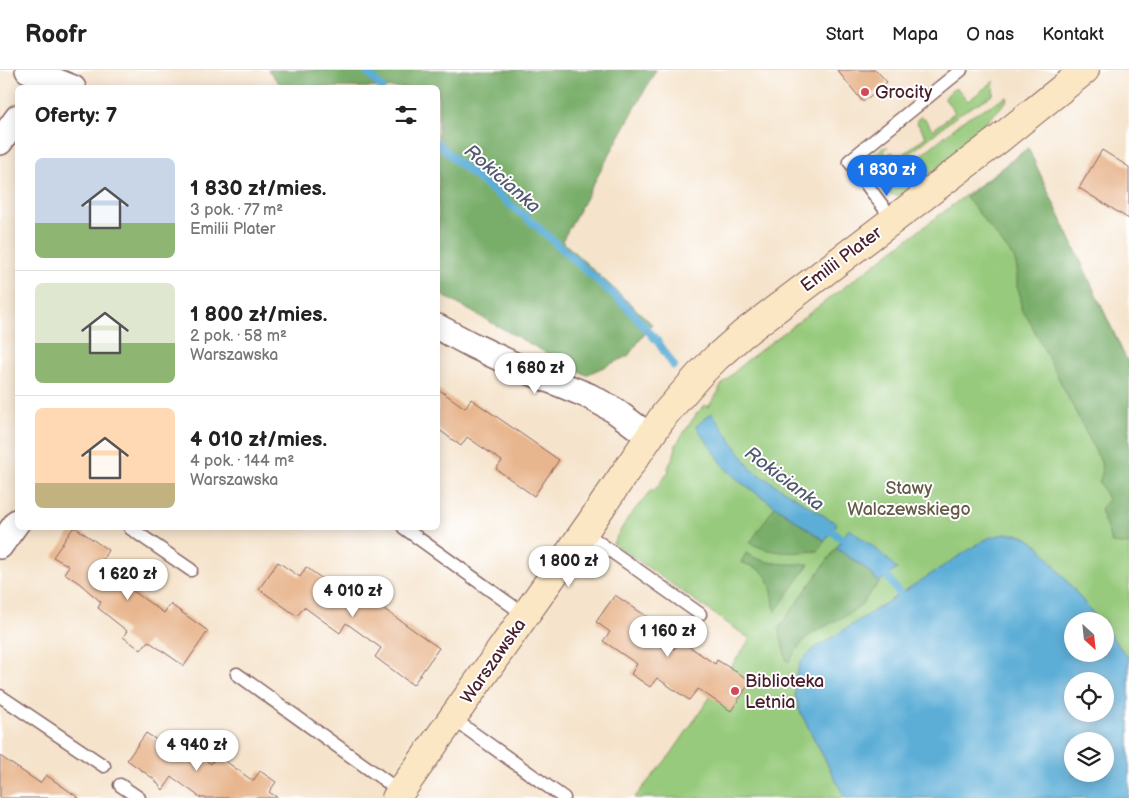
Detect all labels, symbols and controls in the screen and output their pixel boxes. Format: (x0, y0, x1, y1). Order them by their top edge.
text: Roofr (25, 20, 87, 49)
text: Start (826, 24, 864, 45)
text: Mapa (892, 24, 938, 45)
text: O nas (966, 24, 1014, 45)
text: Kontakt (1042, 24, 1104, 45)
place label: Grocity (875, 82, 933, 103)
marker: Grocity (859, 86, 871, 98)
icon: filters (392, 101, 420, 129)
text: Oferty: 7 (35, 103, 117, 128)
water label: Rokicianka (459, 140, 545, 218)
pin: 1 830 zł (835, 154, 939, 197)
text: 1 830 zł (858, 161, 916, 180)
text: 1 830 zł/mies. (190, 176, 326, 201)
icon: home (75, 178, 135, 238)
text: 3 pok. · 77 m² (190, 201, 283, 220)
text: Emilii Plater (190, 220, 275, 239)
street label: Emilii Plater (797, 222, 886, 297)
text: 1 800 zł/mies. (190, 302, 327, 327)
icon: home (75, 303, 135, 363)
text: 2 pok. · 58 m² (190, 327, 287, 346)
text: Warszawska (190, 346, 278, 365)
pin: 1 680 zł (483, 352, 587, 395)
text: 1 680 zł (506, 359, 564, 378)
text: 4 010 zł/mies. (190, 427, 327, 452)
icon: home (75, 428, 135, 488)
water label: Rokicianka (740, 442, 828, 516)
text: 4 pok. · 144 m² (190, 452, 294, 471)
text: Warszawska (190, 471, 278, 490)
park label: Stawy Walczewskiego (847, 478, 971, 520)
pin: 1 800 zł (517, 546, 621, 588)
text: 1 800 zł (540, 552, 598, 571)
pin: 1 620 zł (76, 558, 180, 601)
text: 1 620 zł (99, 565, 157, 584)
pin: 4 010 zł (301, 576, 405, 618)
text: 4 010 zł (324, 582, 382, 601)
north arrow (1064, 612, 1114, 662)
map controls (1064, 612, 1114, 782)
street label: Warszawska (456, 615, 530, 708)
pin: 1 160 zł (616, 616, 720, 658)
text: 1 160 zł (640, 622, 696, 641)
place label: Biblioteka Letnia (745, 671, 824, 713)
button: locate (1064, 672, 1114, 722)
marker: Biblioteka Letnia (729, 685, 741, 697)
pin: 4 940 zł (145, 730, 249, 772)
button: layers (1064, 732, 1114, 782)
text: 4 940 zł (167, 736, 227, 755)

